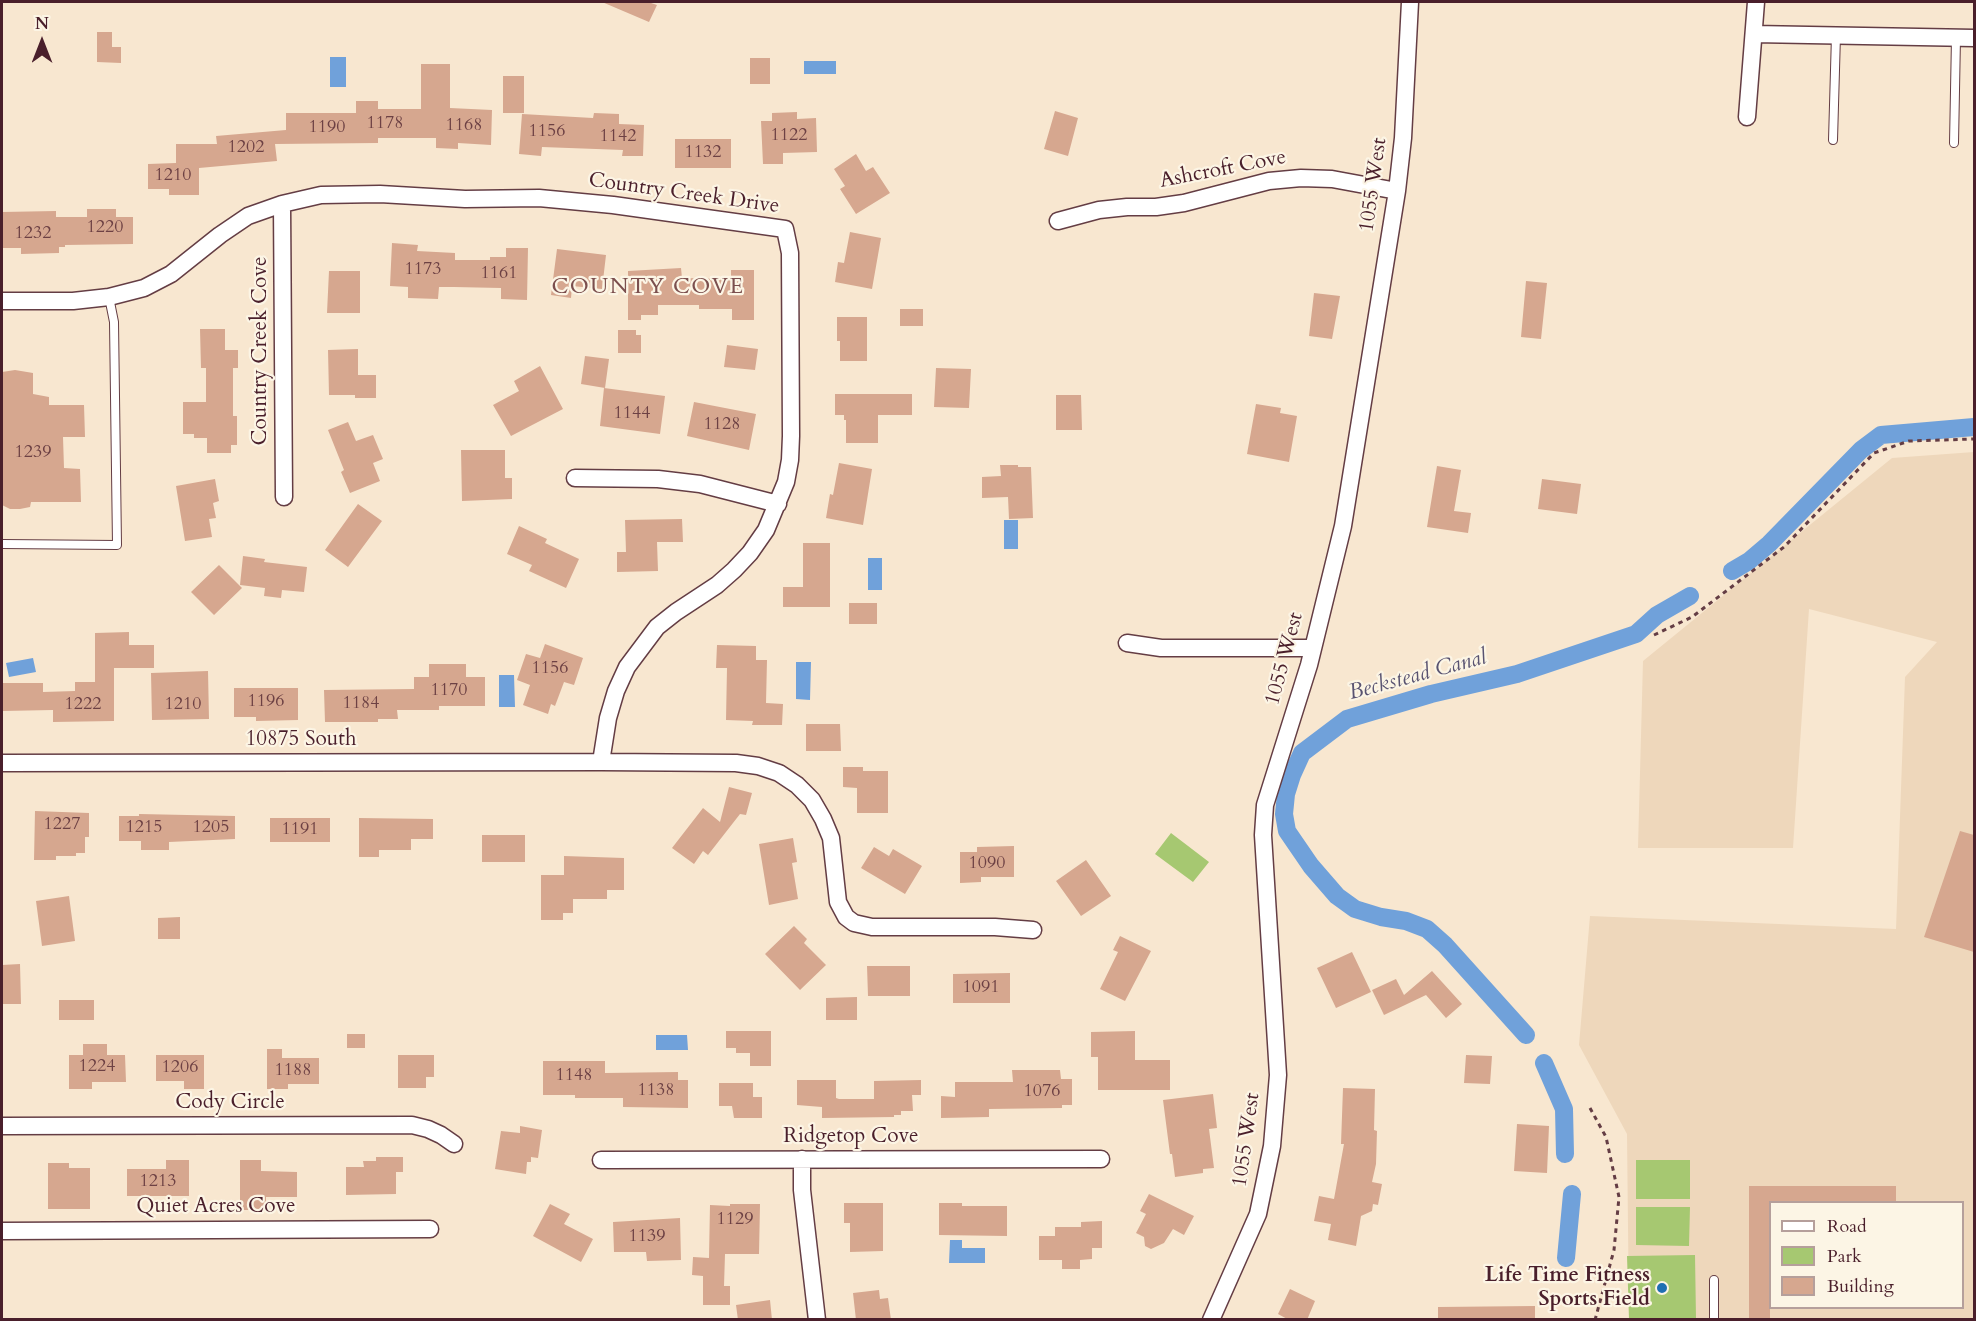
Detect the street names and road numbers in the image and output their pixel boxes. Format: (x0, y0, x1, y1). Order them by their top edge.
street label: 1055 West (1355, 136, 1393, 234)
street label: Ashcroft Cove (1158, 145, 1288, 195)
street label: Country Creek Drive (587, 168, 781, 220)
street label: Country Creek Cove (248, 256, 274, 446)
street label: 1055 West (1261, 610, 1309, 708)
street label: 10875 South (246, 727, 356, 753)
street label: Cody Circle (175, 1090, 285, 1116)
street label: 1055 West (1228, 1091, 1266, 1189)
street label: Ridgetop Cove (783, 1124, 919, 1150)
street label: Quiet Acres Cove (136, 1194, 296, 1220)

